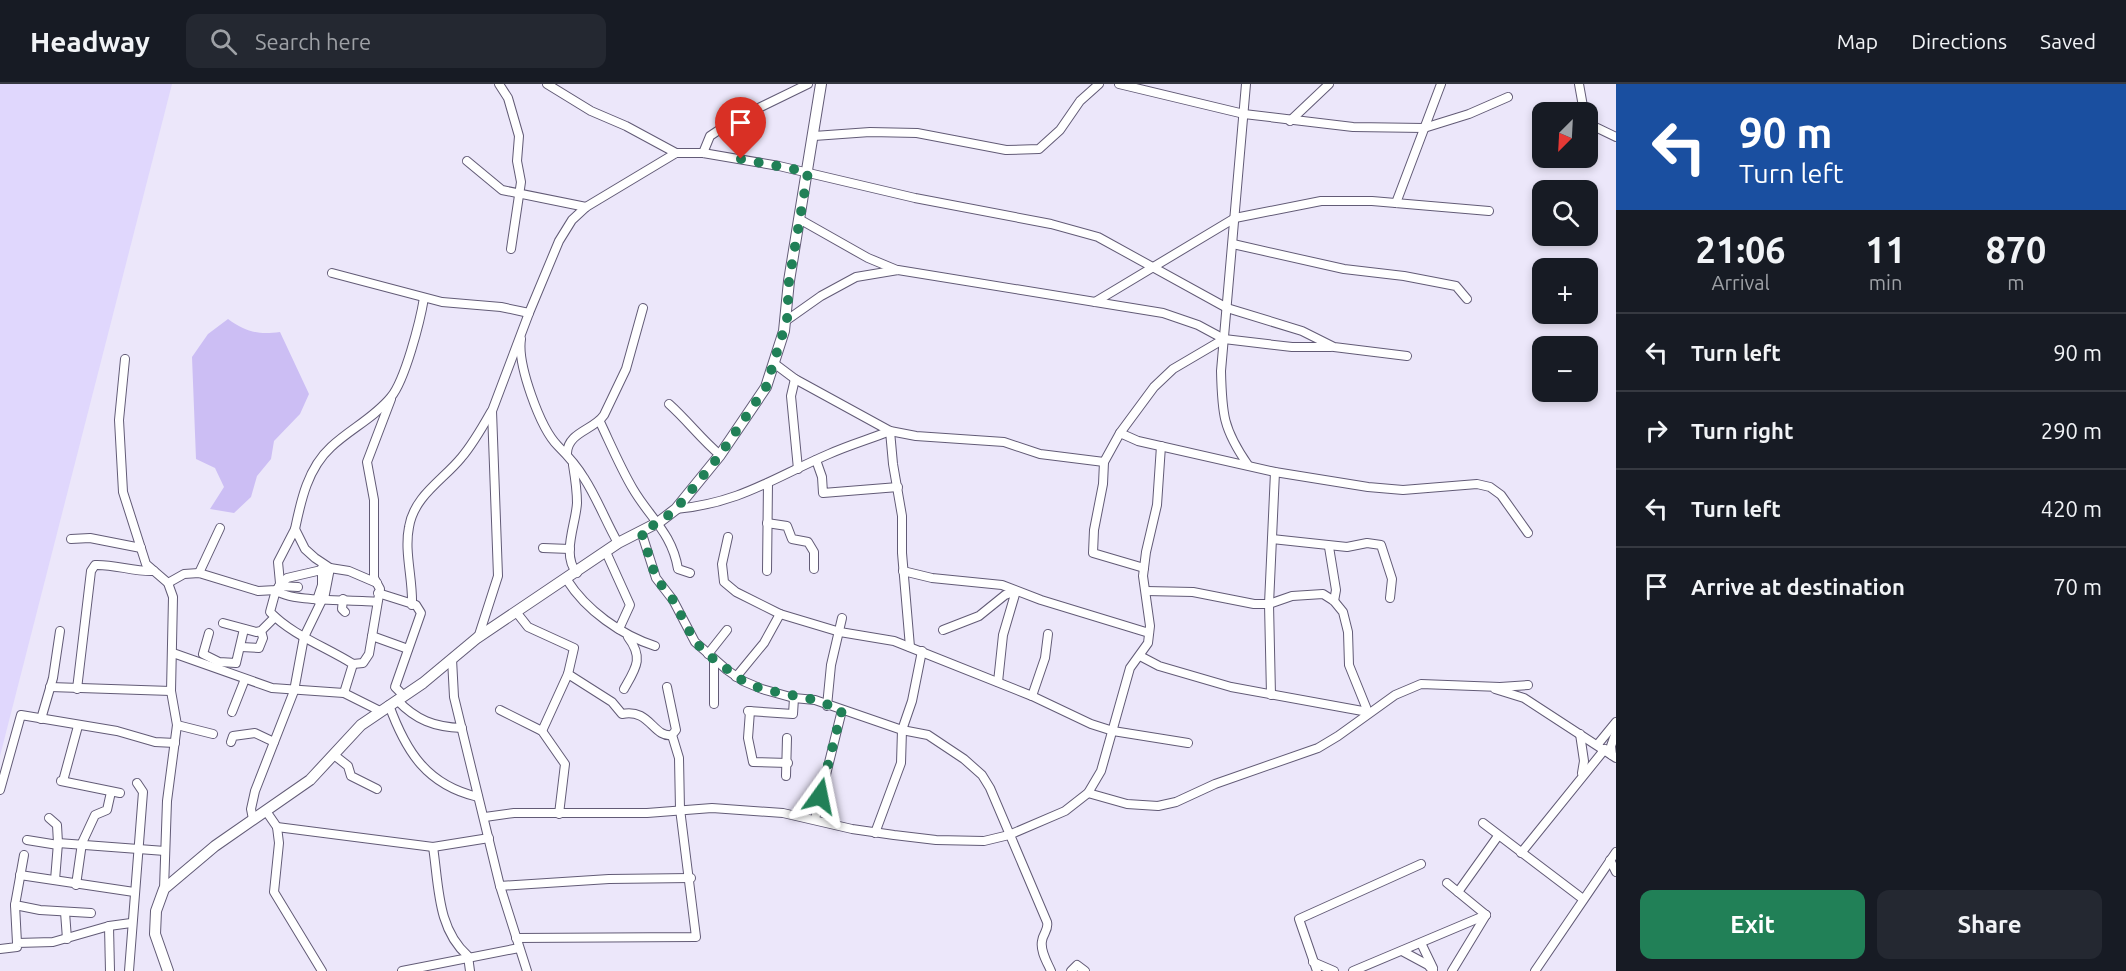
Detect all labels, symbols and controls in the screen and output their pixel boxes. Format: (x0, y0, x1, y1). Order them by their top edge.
search box (186, 14, 606, 68)
icon: search (207, 25, 240, 58)
text: Headway (30, 26, 150, 57)
text: Search here (255, 29, 371, 54)
text: Map (1837, 29, 1878, 53)
text: Directions (1911, 29, 2007, 53)
text: Saved (2040, 29, 2096, 53)
pin (715, 97, 766, 159)
north arrow (1532, 102, 1598, 168)
map controls (1532, 102, 1598, 402)
icon: arrive (724, 106, 757, 139)
icon: left (1640, 108, 1718, 186)
text: 90 m (1739, 109, 1833, 156)
text: Turn left (1739, 158, 1843, 188)
button: search (1532, 180, 1598, 246)
text: 21:06 (1696, 229, 1786, 270)
text: 11 (1865, 229, 1906, 270)
text: 870 (1985, 229, 2046, 270)
button: + (1532, 258, 1598, 324)
text: Arrival (1712, 271, 1770, 294)
text: min (1869, 271, 1902, 294)
text: m (2007, 271, 2025, 294)
button: − (1532, 336, 1598, 402)
icon: left (1640, 336, 1673, 369)
text: Turn left (1691, 340, 1781, 365)
text: 90 m (2053, 340, 2102, 365)
icon: right (1640, 414, 1673, 447)
text: Turn right (1691, 418, 1793, 443)
text: 290 m (2041, 418, 2102, 443)
icon: left (1640, 492, 1673, 525)
text: Turn left (1691, 496, 1781, 521)
text: 420 m (2041, 496, 2102, 521)
icon: arrive (1640, 570, 1673, 603)
text: Arrive at destination (1691, 574, 1905, 599)
text: 70 m (2053, 574, 2102, 599)
position arrow (788, 764, 852, 828)
button: Exit (1640, 890, 1865, 959)
button: Share (1877, 890, 2102, 959)

